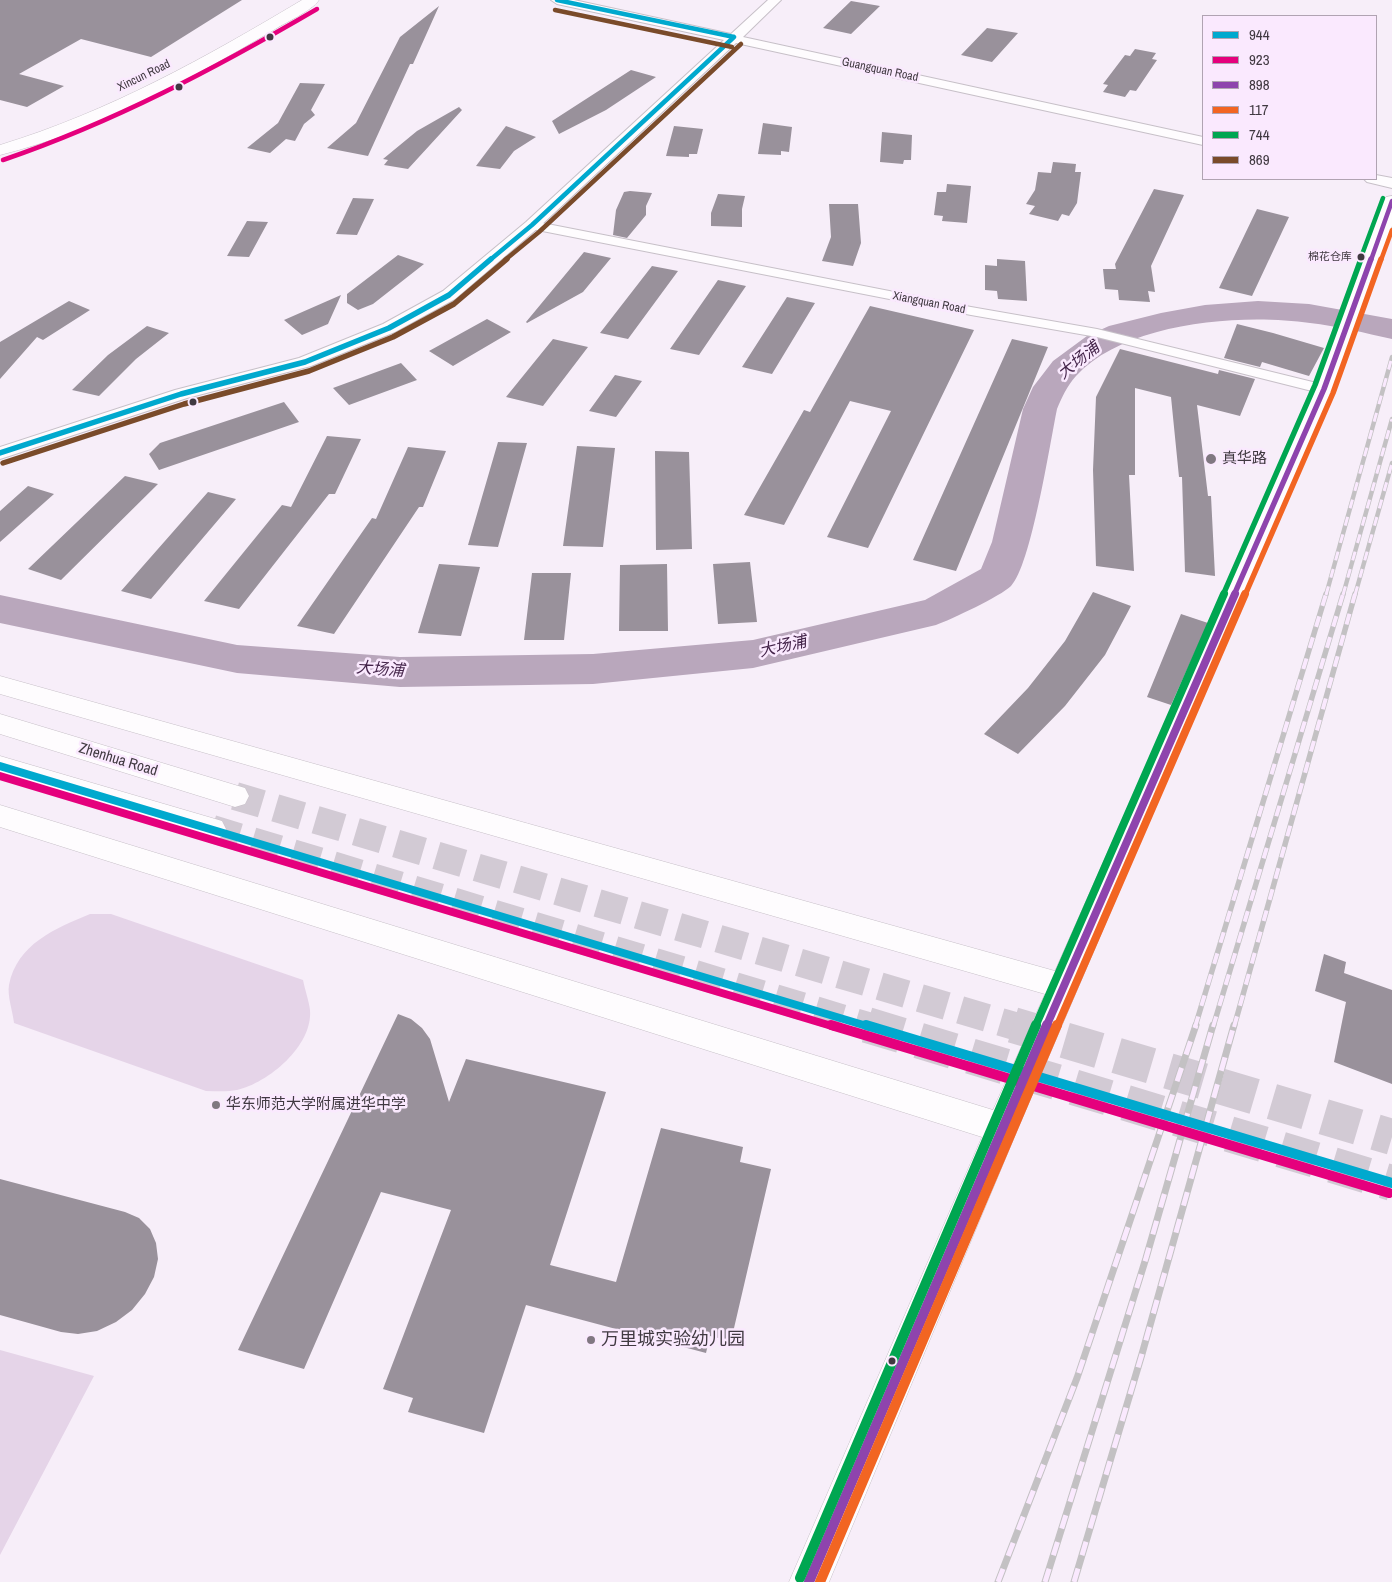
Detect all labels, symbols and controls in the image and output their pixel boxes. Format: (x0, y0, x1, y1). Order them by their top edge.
legend (1202, 15, 1377, 180)
text: 944 (1249, 24, 1270, 45)
unlabelled marker (265, 32, 275, 42)
text: 923 (1249, 49, 1270, 70)
street label: Guangquan Road (841, 55, 919, 85)
street label: Xincun Road (115, 57, 173, 95)
text: 898 (1249, 74, 1270, 95)
unlabelled marker (174, 82, 184, 92)
text: 117 (1249, 99, 1269, 120)
text: 744 (1249, 124, 1270, 145)
text: 869 (1249, 149, 1270, 170)
place label: 棉花仓库 (1308, 250, 1352, 264)
marker: 棉花仓库 (1356, 252, 1366, 262)
street label: Xiangquan Road (891, 289, 967, 317)
water label: 大场浦 (1054, 338, 1104, 384)
unlabelled marker (188, 397, 198, 407)
place label: 真华路 (1222, 450, 1267, 468)
marker: 真华路 (1204, 452, 1218, 466)
water label: 大场浦 (757, 632, 809, 662)
water label: 大场浦 (355, 659, 405, 681)
street label: Zhenhua Road (76, 739, 160, 781)
place label: 华东师范大学附属进华中学 (226, 1096, 406, 1114)
marker: 华东师范大学附属进华中学 (210, 1099, 222, 1111)
place label: 万里城实验幼儿园 (601, 1329, 745, 1351)
marker: 万里城实验幼儿园 (585, 1334, 597, 1346)
unlabelled marker (887, 1356, 897, 1366)

